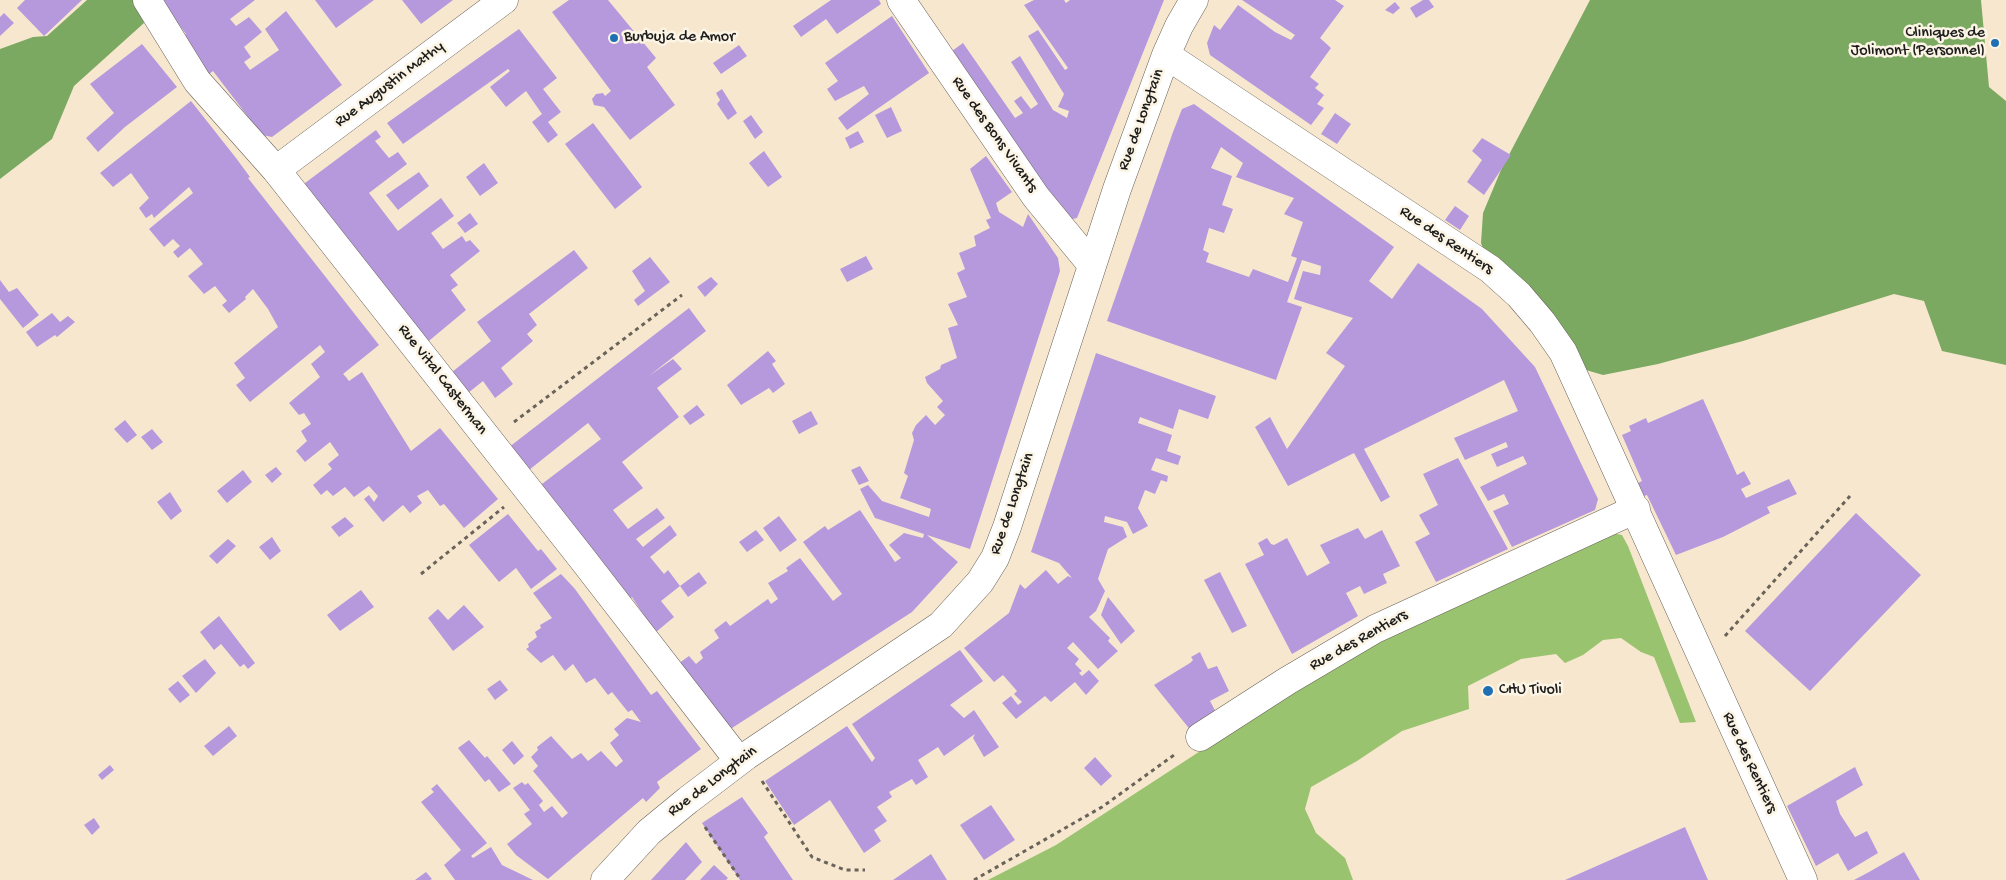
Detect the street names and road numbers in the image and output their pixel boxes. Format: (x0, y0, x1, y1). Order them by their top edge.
street label: Rue Augustin Mathy (332, 38, 448, 132)
street label: Rue de Longtain (1115, 67, 1169, 173)
street label: Rue des Bons Vivants (947, 73, 1041, 197)
street label: Rue des Rentiers (1395, 202, 1497, 280)
street label: Rue Vital Casterman (393, 321, 491, 439)
street label: Rue de Longtain (987, 450, 1039, 558)
street label: Rue des Rentiers (1307, 606, 1411, 676)
street label: Rue des Rentiers (1717, 709, 1781, 817)
street label: Rue de Longtain (665, 742, 761, 822)

